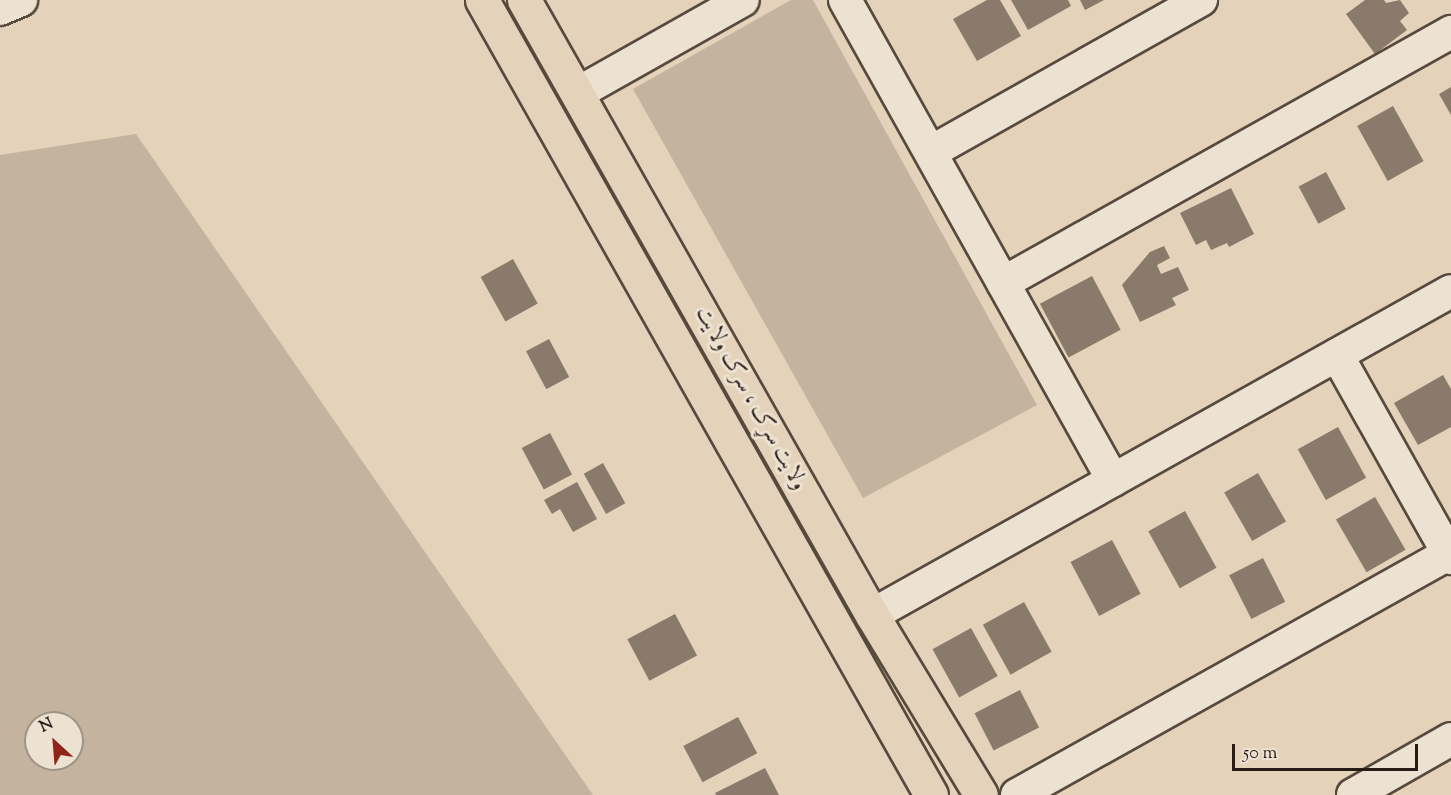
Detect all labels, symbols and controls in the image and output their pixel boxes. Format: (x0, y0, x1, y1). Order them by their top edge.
street label: ولایت سړک ، سرک ولایت (689, 303, 811, 495)
north arrow (24, 711, 84, 771)
text: N (36, 713, 58, 739)
scale bar (1235, 732, 1421, 770)
text: 50 m (1243, 741, 1277, 767)

